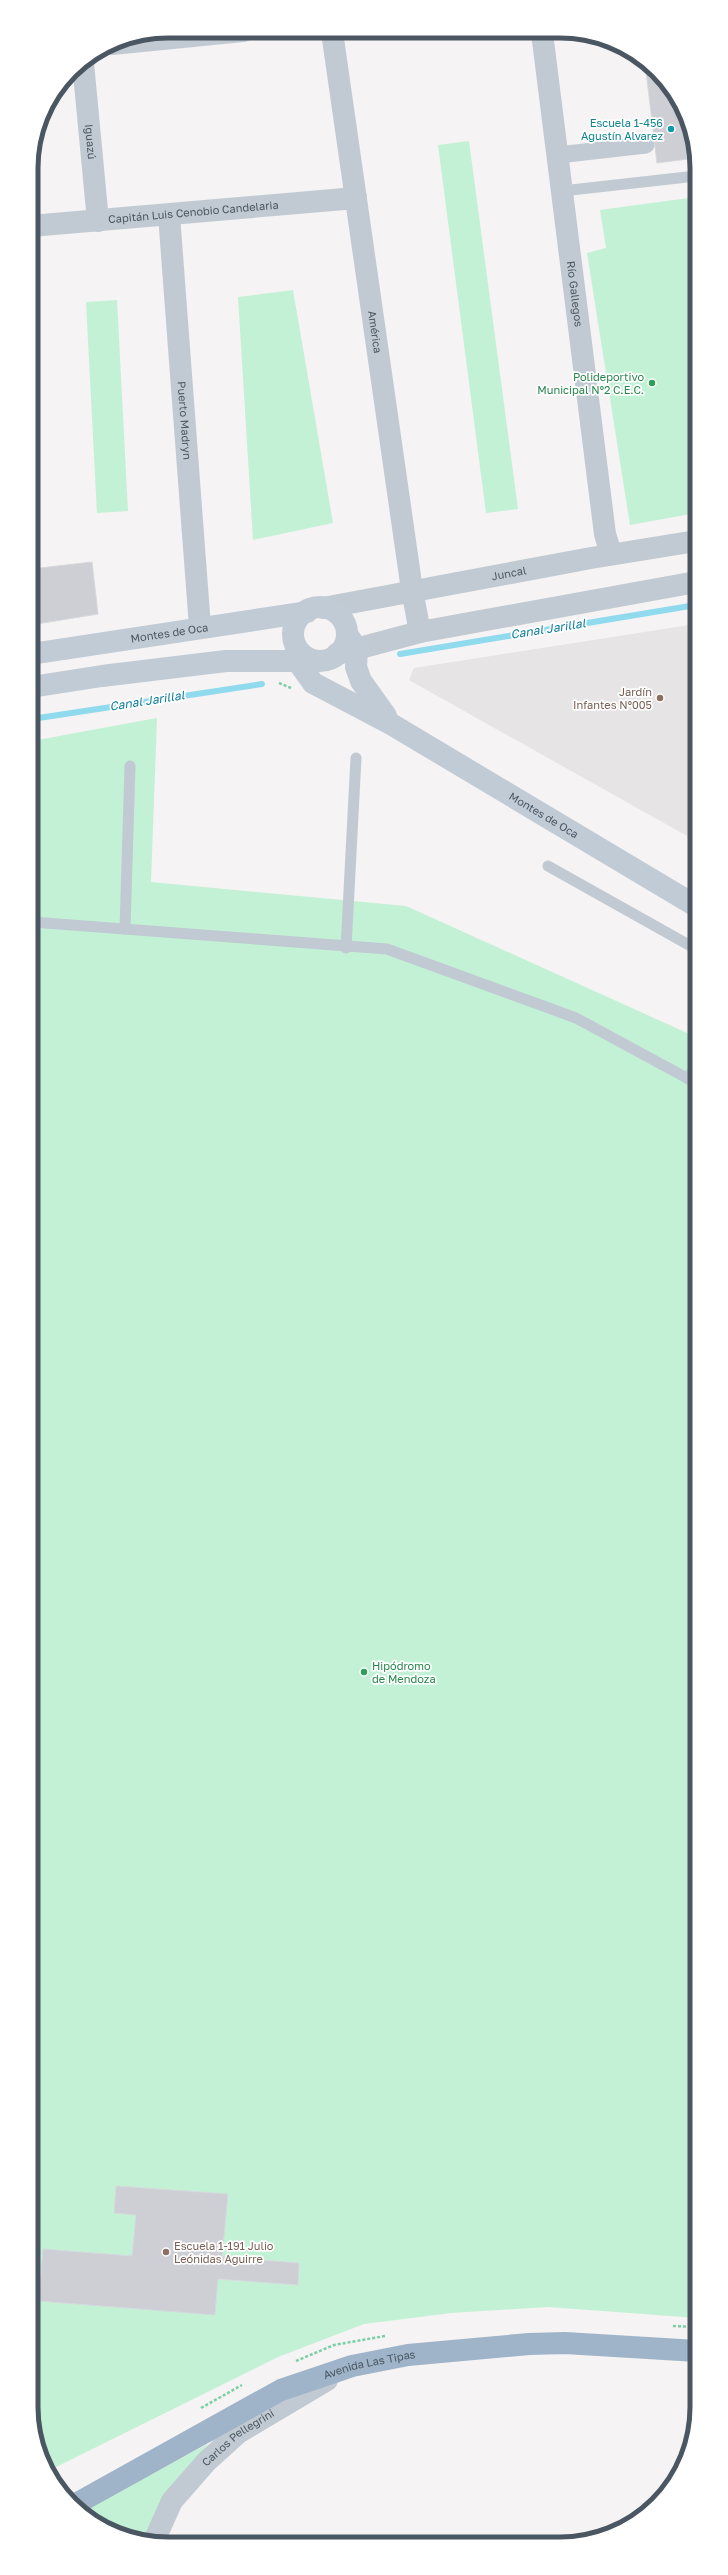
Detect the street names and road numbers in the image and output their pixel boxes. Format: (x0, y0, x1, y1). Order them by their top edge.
street label: Iguazú (83, 123, 99, 160)
street label: Capitán Luis Cenobio Candelaria (108, 198, 279, 225)
street label: Río Gallegos (565, 260, 586, 328)
street label: América (366, 310, 385, 354)
street label: Puerto Madryn (176, 381, 194, 460)
street label: Juncal (490, 563, 528, 582)
street label: Montes de Oca (130, 620, 209, 645)
street label: Montes de Oca (507, 789, 581, 840)
street label: Avenida Las Tipas (321, 2347, 416, 2381)
street label: Carlos Pellegrini (199, 2406, 276, 2468)

